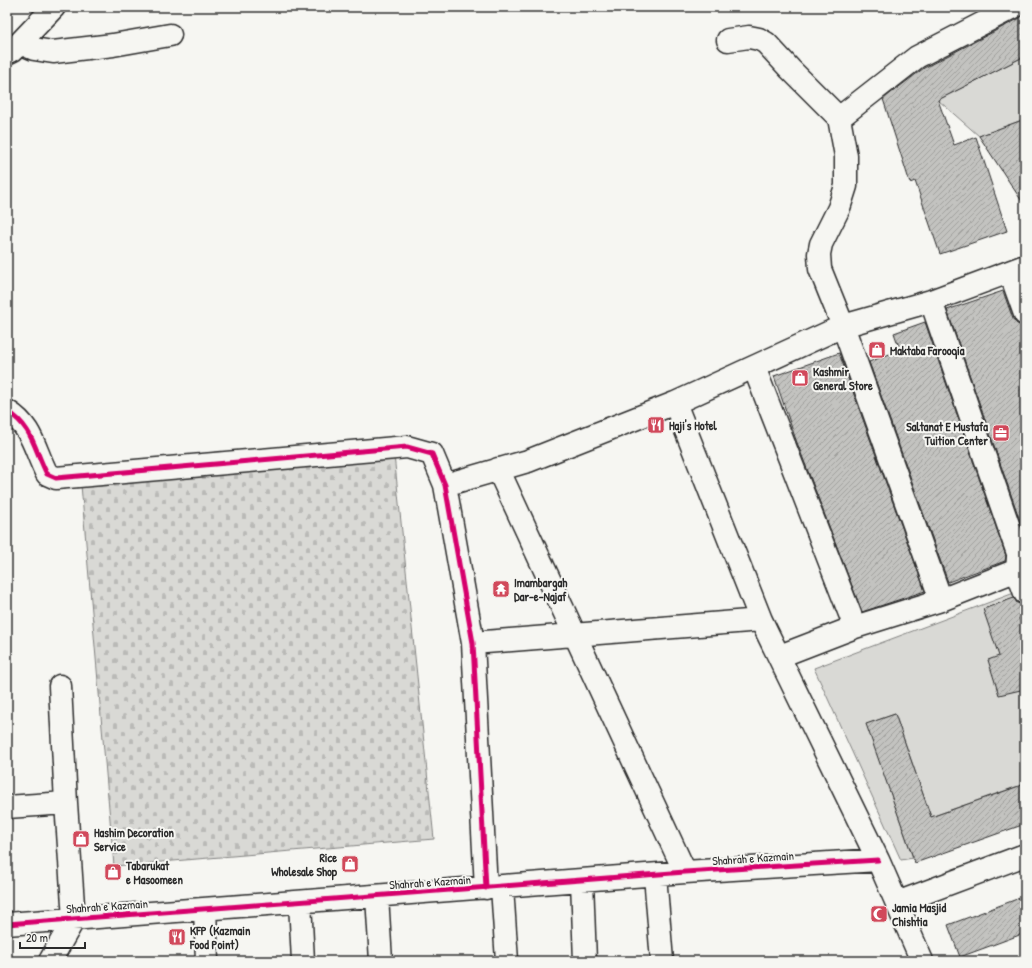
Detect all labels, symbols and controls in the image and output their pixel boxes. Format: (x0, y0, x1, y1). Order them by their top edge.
shop icon: Maktaba Farooqia (867, 340, 887, 360)
place label: Maktaba Farooqia (890, 342, 965, 360)
place label: Kashmir General Store (813, 363, 873, 394)
shop icon: Kashmir General Store (790, 368, 810, 388)
restaurant icon: Haji's Hotel (646, 415, 666, 435)
place label: Haji's Hotel (669, 417, 718, 434)
place label: Saltanat E Mustafa Tuition Center (906, 418, 988, 449)
office icon: Saltanat E Mustafa Tuition Center (991, 423, 1011, 443)
place label: Imambargah Dar-e-Najaf (514, 574, 568, 605)
temple icon: Imambargah Dar-e-Najaf (491, 579, 511, 599)
place label: Hashim Decoration Service (94, 824, 175, 855)
shop icon: Hashim Decoration Service (71, 829, 91, 849)
street label: Shahrah e Kazmain (711, 847, 795, 869)
place label: Rice Wholesale Shop (271, 849, 338, 881)
shop icon: Rice Wholesale Shop (340, 854, 360, 874)
place label: Tabarukat e Masoomeen (125, 857, 183, 888)
shop icon: Tabarukat e Masoomeen (103, 862, 123, 882)
street label: Shahrah e Kazmain (388, 871, 472, 893)
street label: Shahrah e Kazmain (65, 895, 149, 917)
place label: Jamia Masjid Chishtia (892, 899, 946, 930)
mosque icon: Jamia Masjid Chishtia (869, 904, 889, 924)
place label: KFP (Kazmain Food Point) (189, 922, 251, 953)
scale bar (20, 924, 85, 950)
restaurant icon: KFP (Kazmain Food Point) (167, 927, 187, 947)
text: 20 m (26, 929, 48, 946)

